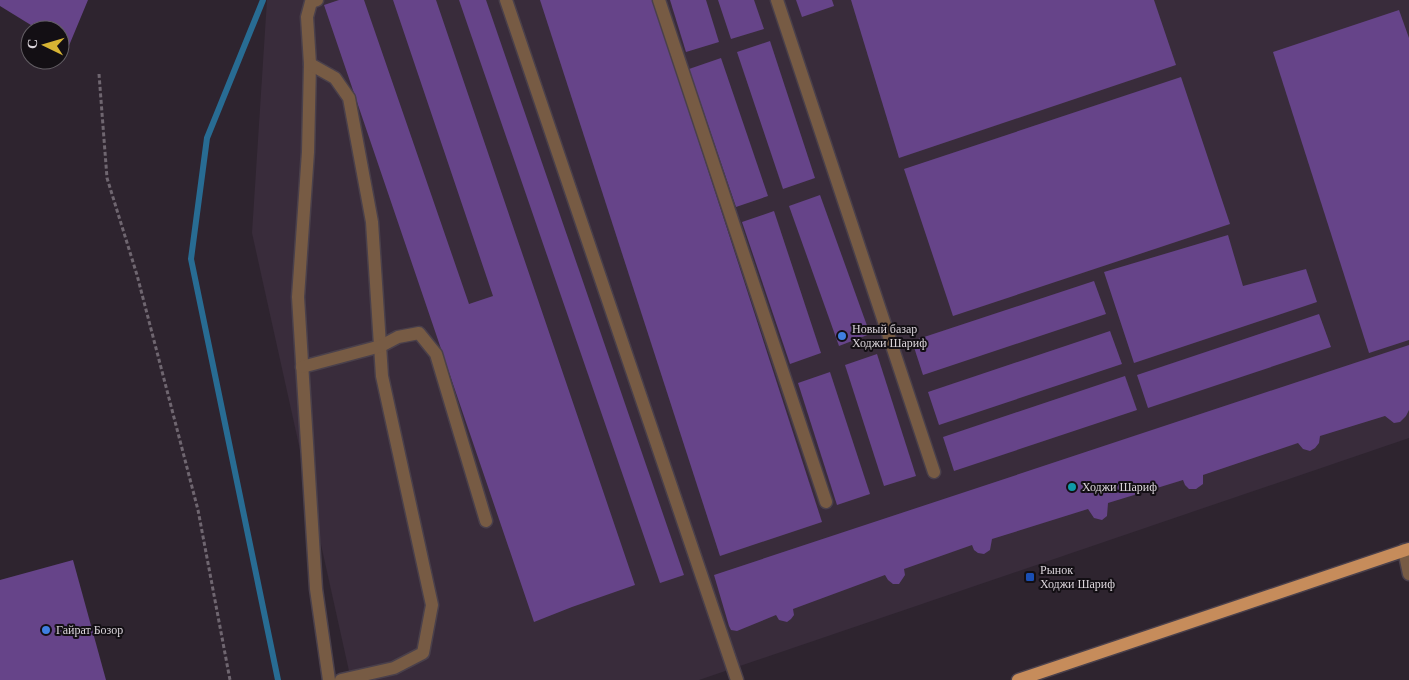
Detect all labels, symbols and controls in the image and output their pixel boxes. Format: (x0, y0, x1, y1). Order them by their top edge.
north arrow (20, 20, 70, 70)
text: С (25, 38, 40, 50)
place label: Новый базар Ходжи Шариф (852, 322, 927, 350)
marker: Новый базар Ходжи Шариф (836, 330, 848, 342)
place label: Ходжи Шариф (1082, 480, 1157, 494)
marker: Ходжи Шариф (1066, 481, 1078, 493)
place label: Рынок Ходжи Шариф (1040, 563, 1115, 591)
marker: Рынок Ходжи Шариф (1024, 571, 1036, 583)
place label: Гайрат Бозор (56, 623, 123, 637)
marker: Гайрат Бозор (40, 624, 52, 636)

